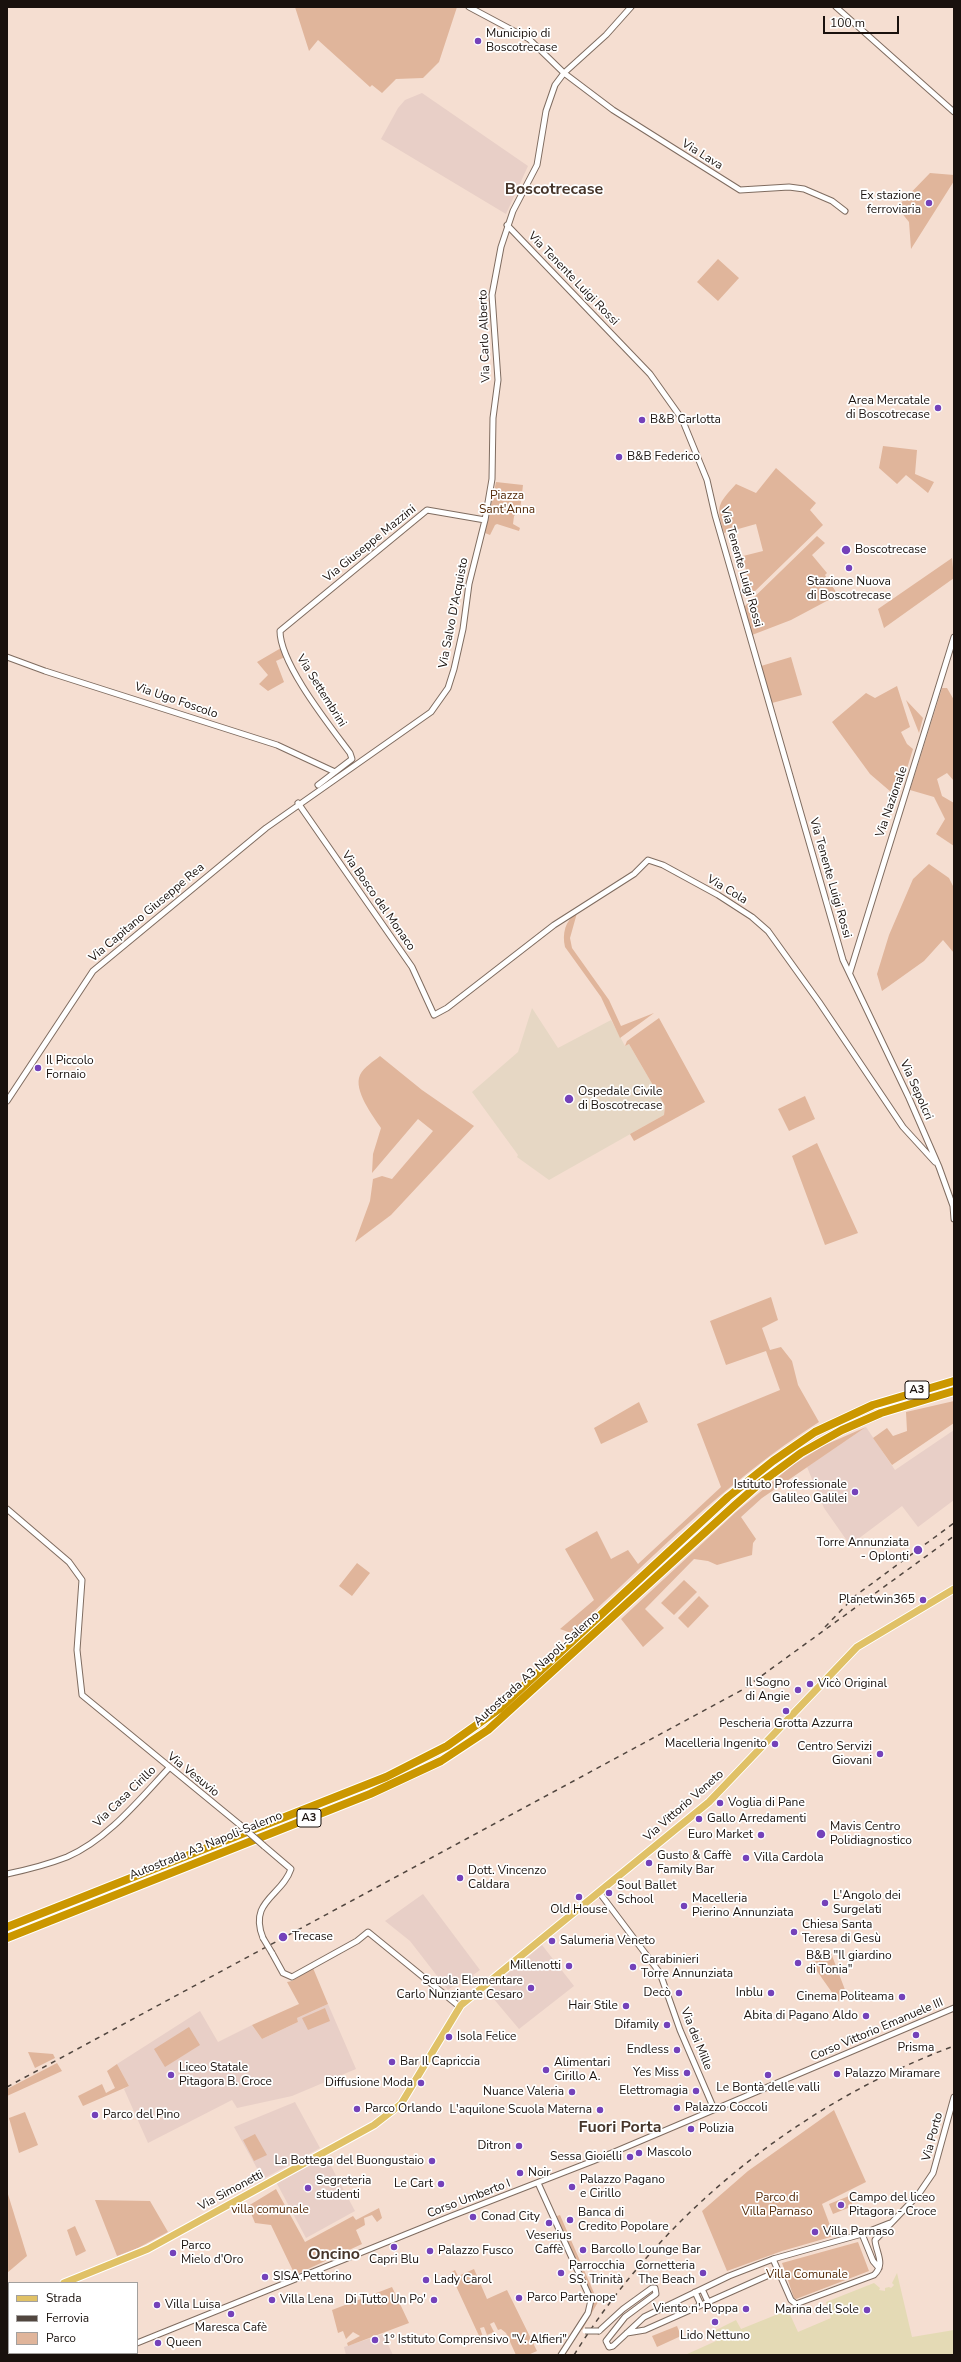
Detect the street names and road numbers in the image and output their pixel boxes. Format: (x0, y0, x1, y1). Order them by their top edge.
street label: Via Lava (679, 137, 725, 173)
street label: Via Tenente Luigi Rossi (525, 229, 621, 329)
street label: Via Carlo Alberto (476, 289, 494, 383)
street label: Via Giuseppe Mazzini (321, 502, 419, 586)
street label: Via Tenente Luigi Rossi (717, 505, 765, 629)
street label: Via Salvo D'Acquisto (436, 557, 472, 669)
street label: Via Settembrini (293, 652, 349, 730)
street label: Via Ugo Foscolo (132, 680, 220, 722)
street label: Via Nazionale (873, 765, 911, 839)
street label: Via Tenente Luigi Rossi (806, 816, 854, 940)
street label: Via Bosco del Monaco (338, 848, 418, 954)
street label: Via Capitano Giuseppe Rea (86, 861, 208, 965)
street label: Via Cola (704, 872, 750, 908)
street label: Via Sepolcri (896, 1058, 936, 1122)
road number: A3 (905, 1381, 929, 1399)
street label: Autostrada A3 Napoli-Salerno (471, 1609, 603, 1729)
street label: Via Vesuvio (164, 1750, 222, 1800)
street label: Via Casa Cirillo (91, 1763, 159, 1831)
street label: Via Vittorio Veneto (641, 1767, 727, 1845)
street label: Autostrada A3 Napoli-Salerno (127, 1809, 285, 1883)
road number: A3 (297, 1809, 321, 1827)
street label: Corso Vittorio Emanuele III (809, 1996, 945, 2064)
street label: Via dei Mille (677, 2006, 715, 2072)
street label: Via Porto (920, 2111, 946, 2163)
street label: Via Simonetti (196, 2168, 266, 2214)
street label: Corso Umberto I (425, 2176, 513, 2222)

